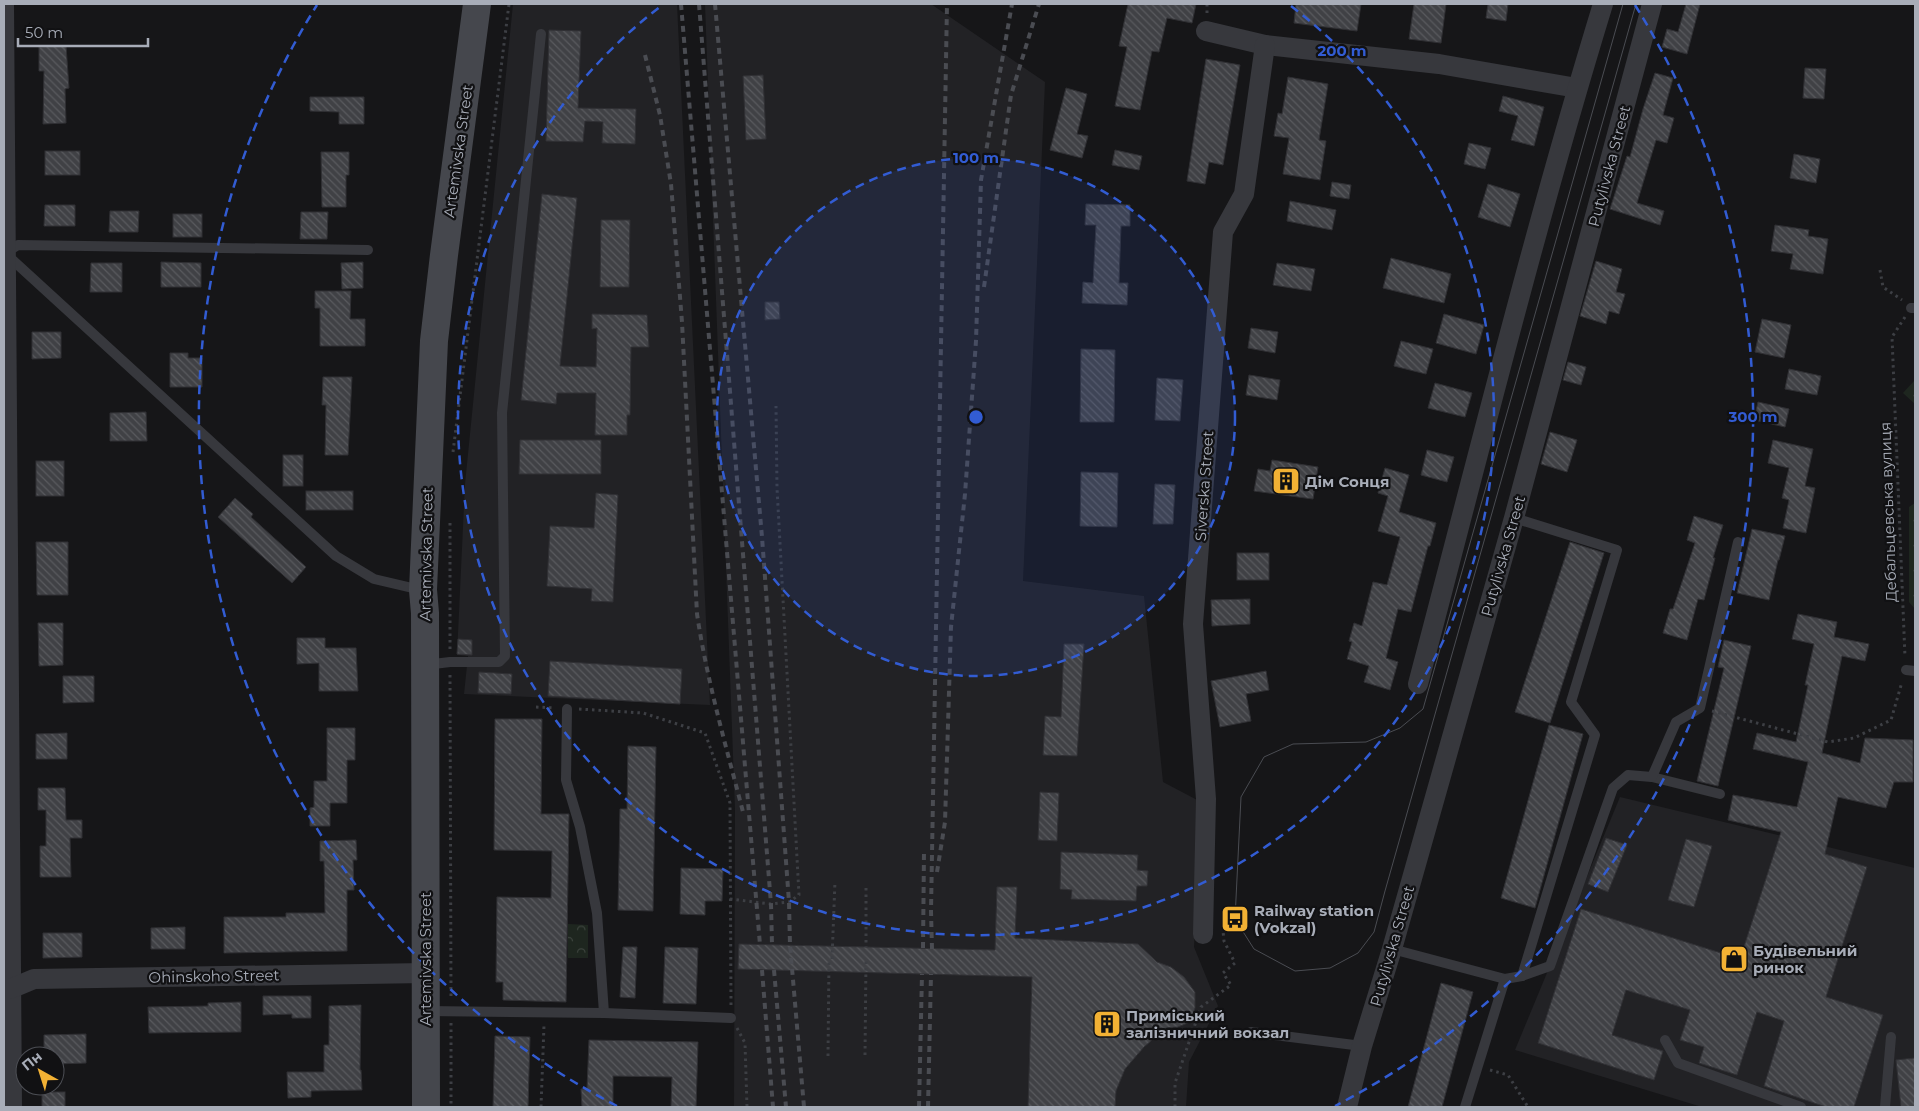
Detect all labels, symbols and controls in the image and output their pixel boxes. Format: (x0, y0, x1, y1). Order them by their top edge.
scale bar (18, 15, 148, 47)
text: 50 m (25, 23, 63, 42)
text: 200 m (1317, 41, 1367, 60)
street label: Artemivska Street (439, 83, 477, 219)
street label: Putylivska Street (1584, 103, 1634, 229)
text: 100 m (953, 148, 999, 167)
text: 300 m (1727, 407, 1778, 426)
centre of rings (967, 408, 985, 426)
street label: Дебальцевська вулиця (1875, 421, 1901, 603)
street label: Siverska Street (1191, 430, 1217, 542)
building icon: Дім Сонця (1271, 466, 1301, 496)
place label: Дім Сонця (1305, 472, 1389, 491)
street label: Artemivska Street (415, 487, 437, 621)
street label: Putylivska Street (1477, 493, 1529, 619)
street label: Putylivska Street (1366, 883, 1418, 1009)
street label: Artemivska Street (416, 892, 435, 1026)
place label: Railway station (Vokzal) (1254, 901, 1374, 937)
bus stop icon: Railway station (Vokzal) (1220, 904, 1250, 934)
place label: Будівельний ринок (1753, 941, 1857, 977)
shop icon: Будівельний ринок (1719, 944, 1749, 974)
street label: Ohinskoho Street (148, 965, 280, 987)
place label: Приміський залізничний вокзал (1126, 1006, 1289, 1042)
building icon: Приміський залізничний вокзал (1092, 1009, 1122, 1039)
north arrow (15, 1046, 65, 1096)
text: Пн (18, 1047, 46, 1075)

